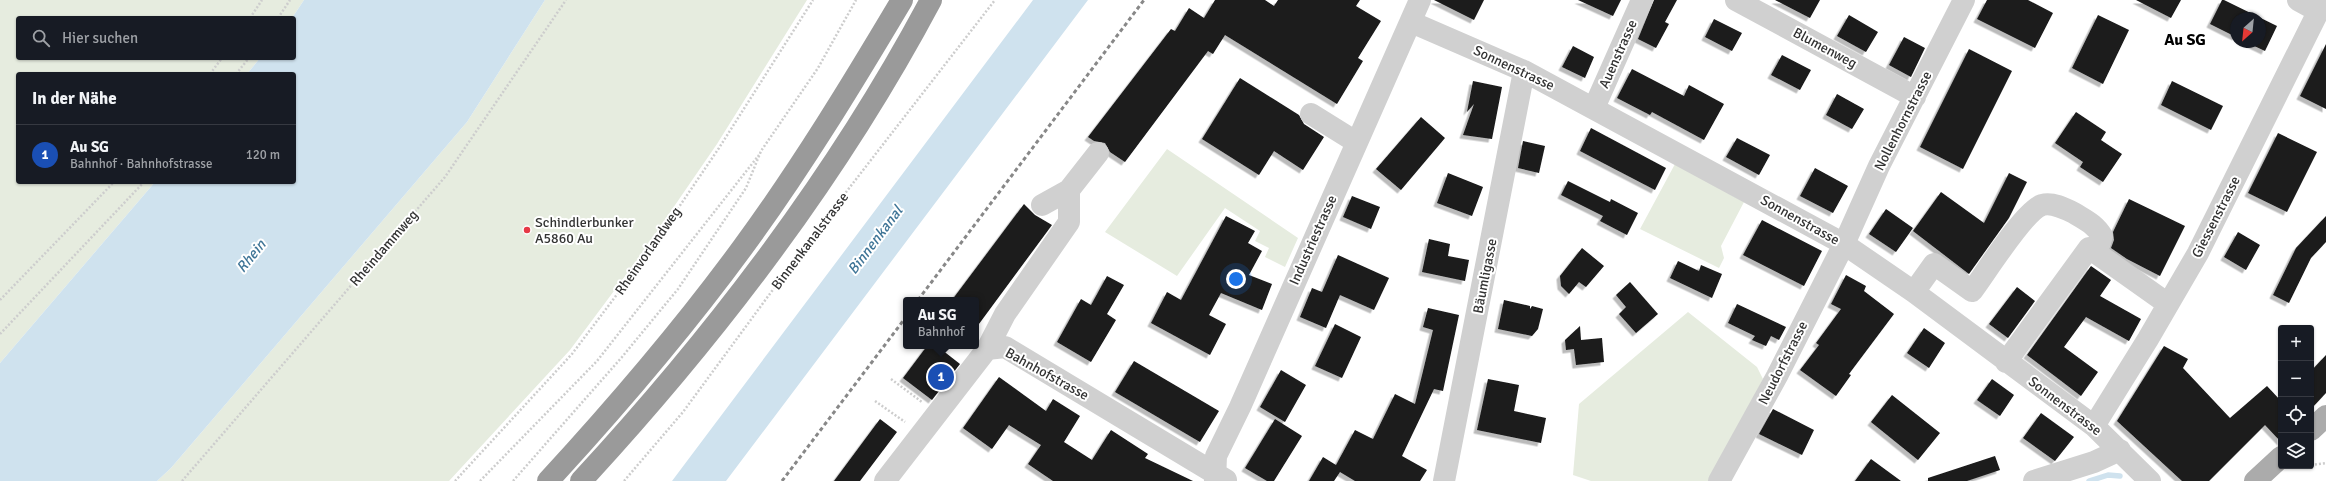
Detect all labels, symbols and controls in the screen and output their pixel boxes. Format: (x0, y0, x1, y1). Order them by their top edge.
north arrow (2230, 12, 2266, 48)
search box (16, 16, 296, 60)
street label: Auenstrasse (1595, 17, 1641, 91)
street label: Blumenweg (1790, 24, 1860, 72)
icon: search (30, 27, 52, 49)
text: Hier suchen (62, 29, 138, 47)
district label: Au SG (2164, 30, 2206, 50)
street label: Sonnenstrasse (1471, 42, 1557, 94)
street label: Nollenhornstrasse (1871, 68, 1935, 174)
text: In der Nähe (32, 88, 117, 109)
text: Au SG (70, 138, 109, 156)
text: 1 (41, 147, 49, 163)
text: 120 m (246, 147, 280, 163)
text: Bahnhof · Bahnhofstrasse (70, 156, 213, 172)
street label: Giessenstrasse (2188, 173, 2244, 261)
street label: Binnenkanalstrasse (768, 189, 852, 293)
street label: Sonnenstrasse (1758, 191, 1842, 249)
street label: Industriestrasse (1286, 192, 1340, 288)
water label: Binnenkanal (844, 201, 907, 278)
street label: Rheinvorlandweg (611, 204, 685, 298)
street label: Rheindammweg (346, 206, 422, 290)
place label: Schindlerbunker A5860 Au (535, 214, 634, 247)
marker: Schindlerbunker A5860 Au (522, 225, 532, 235)
water label: Rhein (232, 235, 270, 276)
street label: Bäumligasse (1469, 237, 1501, 315)
your location (1226, 269, 1246, 289)
popup (903, 297, 979, 349)
text: Au SG (918, 306, 957, 324)
street label: Neudorfstrasse (1755, 318, 1811, 408)
text: Bahnhof (918, 324, 964, 340)
map controls (2278, 325, 2314, 469)
button: + (2278, 325, 2314, 361)
street label: Bahnhofstrasse (1002, 344, 1092, 404)
button: − (2278, 361, 2314, 397)
pin: 1 (928, 362, 954, 392)
street label: Sonnenstrasse (2025, 373, 2105, 439)
button: locate (2278, 397, 2314, 433)
button: layers (2278, 433, 2314, 469)

